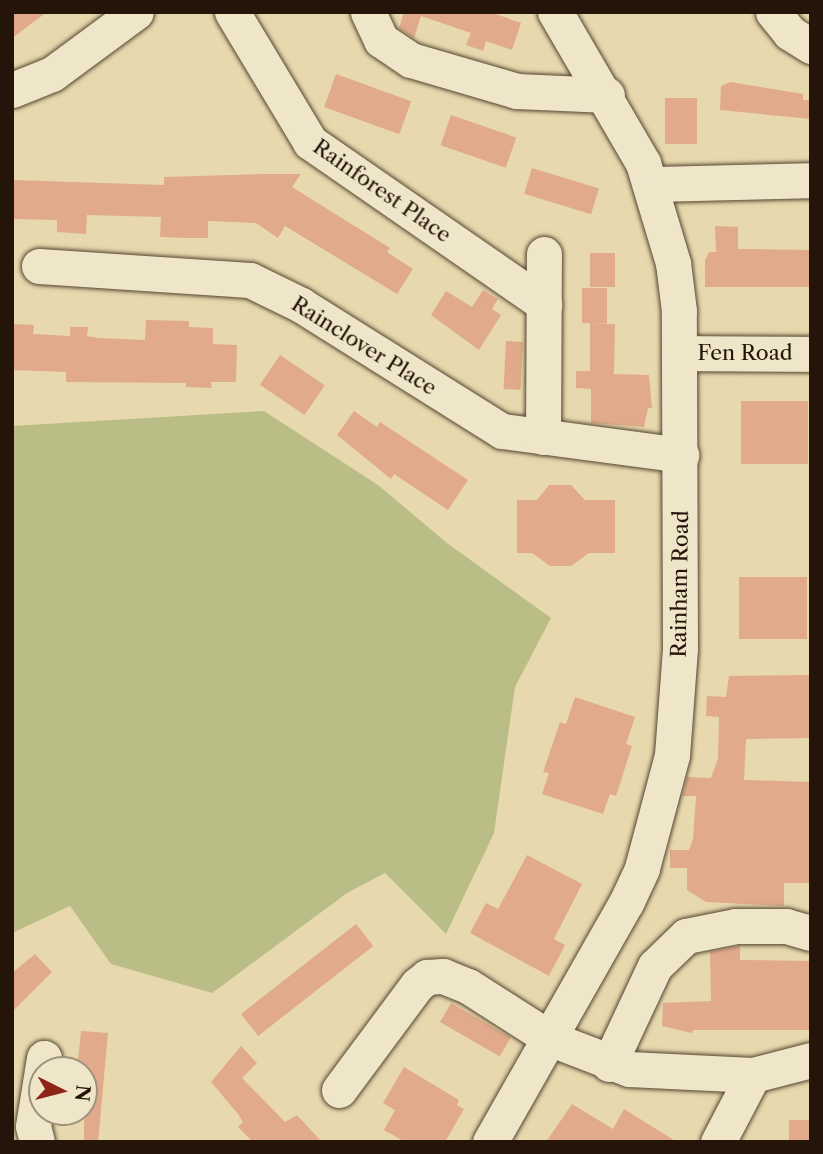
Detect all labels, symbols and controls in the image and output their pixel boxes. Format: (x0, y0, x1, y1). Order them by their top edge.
street label: Rainforest Place (308, 134, 456, 248)
street label: Rainclover Place (287, 291, 441, 401)
street label: Fen Road (697, 340, 793, 366)
street label: Rainham Road (666, 510, 694, 658)
north arrow (28, 1056, 98, 1126)
text: N (70, 1084, 95, 1102)

